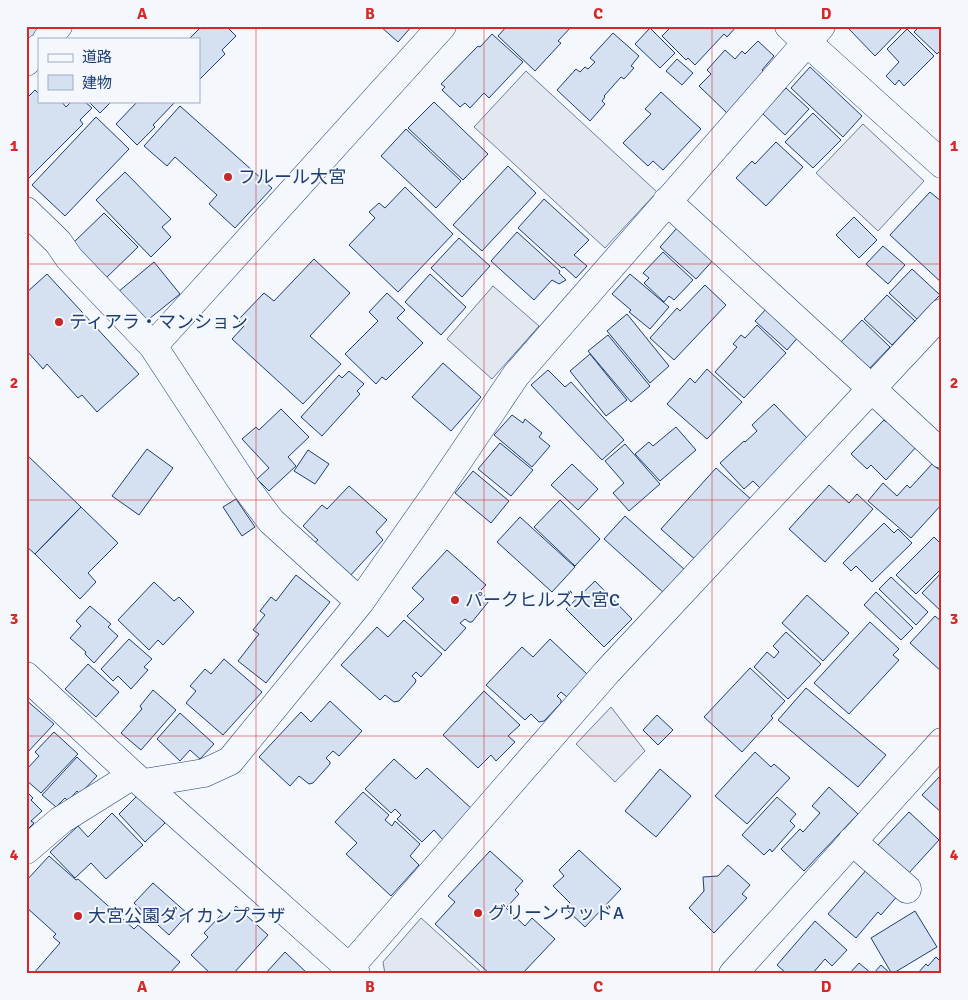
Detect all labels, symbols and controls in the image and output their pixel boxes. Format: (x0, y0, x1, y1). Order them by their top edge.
text: A (137, 4, 148, 24)
text: B (365, 4, 375, 24)
text: C (593, 4, 603, 24)
text: D (821, 4, 832, 24)
legend (38, 38, 200, 102)
text: 道路 (82, 48, 112, 66)
text: 建物 (82, 74, 112, 92)
text: 1 (10, 136, 19, 156)
text: 1 (950, 136, 959, 156)
place label: フルール大宮 (238, 166, 346, 188)
marker: フルール大宮 (222, 171, 234, 183)
place label: ティアラ・マンション (69, 311, 248, 333)
marker: ティアラ・マンション (53, 316, 65, 328)
text: 2 (10, 373, 18, 393)
text: 2 (950, 373, 958, 393)
place label: パークヒルズ大宮C (465, 589, 620, 611)
marker: パークヒルズ大宮C (449, 594, 461, 606)
text: 3 (10, 609, 18, 629)
text: 3 (950, 609, 958, 629)
text: 4 (10, 845, 19, 865)
text: 4 (950, 845, 959, 865)
place label: グリーンウッドA (488, 902, 624, 924)
place label: 大宮公園ダイカンプラザ (88, 905, 285, 927)
marker: グリーンウッドA (472, 907, 484, 919)
marker: 大宮公園ダイカンプラザ (72, 910, 84, 922)
text: A (137, 977, 148, 997)
text: B (365, 977, 375, 997)
text: C (593, 977, 603, 997)
text: D (821, 977, 832, 997)

